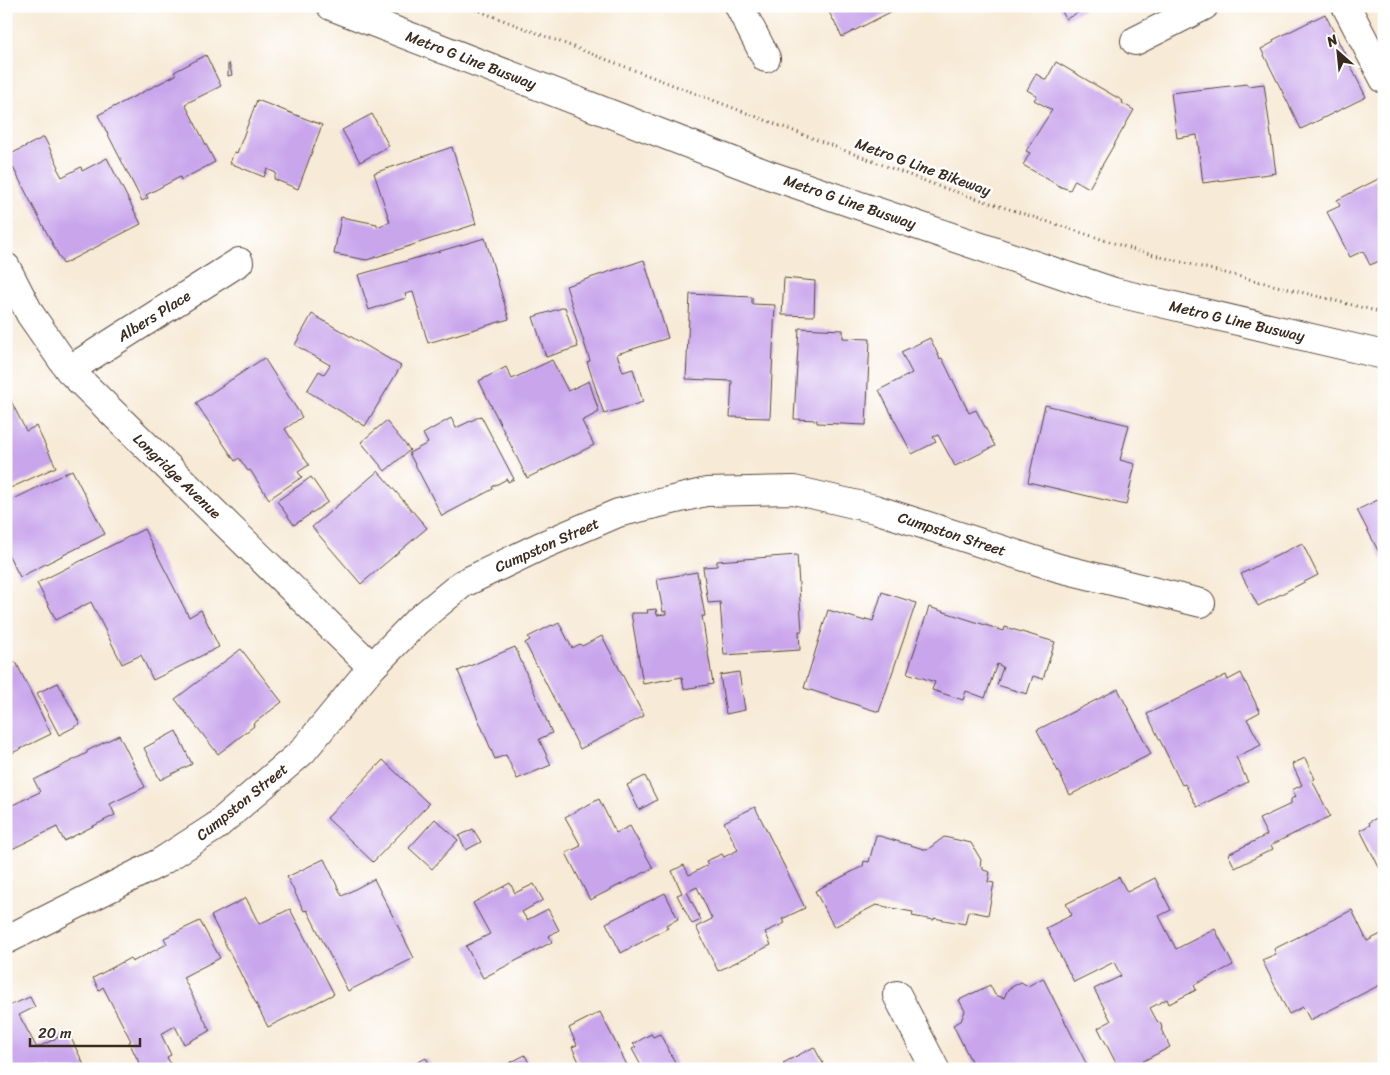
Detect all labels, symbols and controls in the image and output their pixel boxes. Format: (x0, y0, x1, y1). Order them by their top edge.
street label: Metro G Line Busway (402, 23, 540, 97)
text: N (1321, 27, 1343, 55)
north arrow (1312, 28, 1362, 78)
street label: Metro G Line Bikeway (852, 130, 995, 204)
street label: Metro G Line Busway (780, 167, 920, 237)
street label: Albers Place (111, 283, 196, 349)
street label: Metro G Line Busway (1167, 293, 1307, 349)
street label: Longridge Avenue (127, 427, 227, 525)
street label: Cumpston Street (895, 504, 1010, 564)
street label: Cumpston Street (490, 510, 604, 580)
street label: Cumpston Street (190, 756, 294, 847)
scale bar (30, 1015, 140, 1047)
text: 20 m (38, 1020, 72, 1046)

